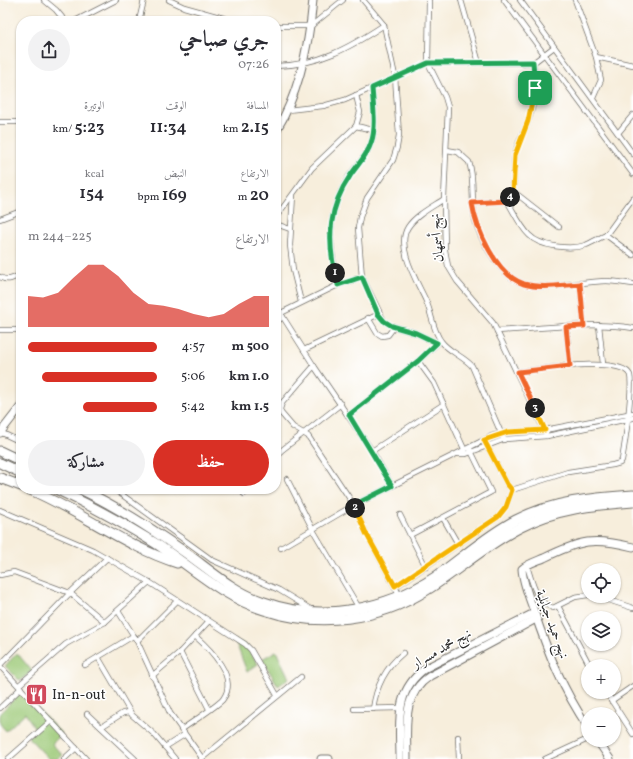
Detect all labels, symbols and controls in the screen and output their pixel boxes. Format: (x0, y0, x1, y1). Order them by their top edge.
text: جري صباحي (179, 25, 269, 56)
button: share (28, 29, 70, 71)
text: 07:26 (238, 56, 269, 74)
pin (518, 71, 552, 105)
icon: arrive (524, 77, 546, 99)
text: الوتيرة (84, 99, 104, 114)
text: الوقت (166, 99, 187, 114)
text: المسافة (247, 99, 269, 114)
text: 5:23 (74, 116, 104, 139)
text: 11:34 (150, 116, 187, 139)
text: 2.15 (241, 116, 269, 139)
text: /km (52, 122, 74, 137)
text: km (223, 122, 241, 137)
text: kcal (85, 167, 104, 182)
text: النبض (164, 167, 187, 182)
text: الارتفاع (240, 167, 269, 182)
text: 154 (79, 182, 104, 205)
text: 169 (162, 184, 187, 207)
text: 20 (250, 184, 269, 207)
pin: 4 (500, 187, 520, 207)
text: 4 (507, 189, 513, 204)
text: bpm (137, 190, 162, 205)
text: m (238, 190, 250, 205)
street label: نهج أسمهان (424, 213, 451, 263)
text: 225–244 m (28, 228, 92, 246)
text: الارتفاع (235, 231, 269, 249)
pin: 1 (325, 263, 345, 283)
text: 1 (333, 265, 337, 280)
text: 4:57 (182, 338, 205, 356)
text: 500 m (232, 338, 269, 356)
text: 5:06 (181, 368, 205, 386)
text: 1.0 km (229, 368, 269, 386)
text: 5:42 (181, 398, 205, 416)
text: 1.5 km (231, 398, 269, 416)
pin: 3 (525, 398, 545, 418)
text: 3 (532, 400, 538, 415)
button: مشاركة (28, 440, 145, 486)
button: حفظ (153, 440, 269, 486)
pin: 2 (345, 498, 365, 518)
text: 2 (352, 500, 358, 515)
map controls (581, 563, 621, 747)
button: locate (581, 563, 621, 603)
street label: نهج حميد جبايلية (528, 587, 573, 662)
button: layers (581, 611, 621, 651)
street label: نهج محمد مسرار (407, 625, 476, 677)
button: + (581, 659, 621, 699)
restaurant icon: In-n-out (24, 681, 50, 707)
place label: In-n-out (52, 686, 106, 705)
button: − (581, 707, 621, 747)

